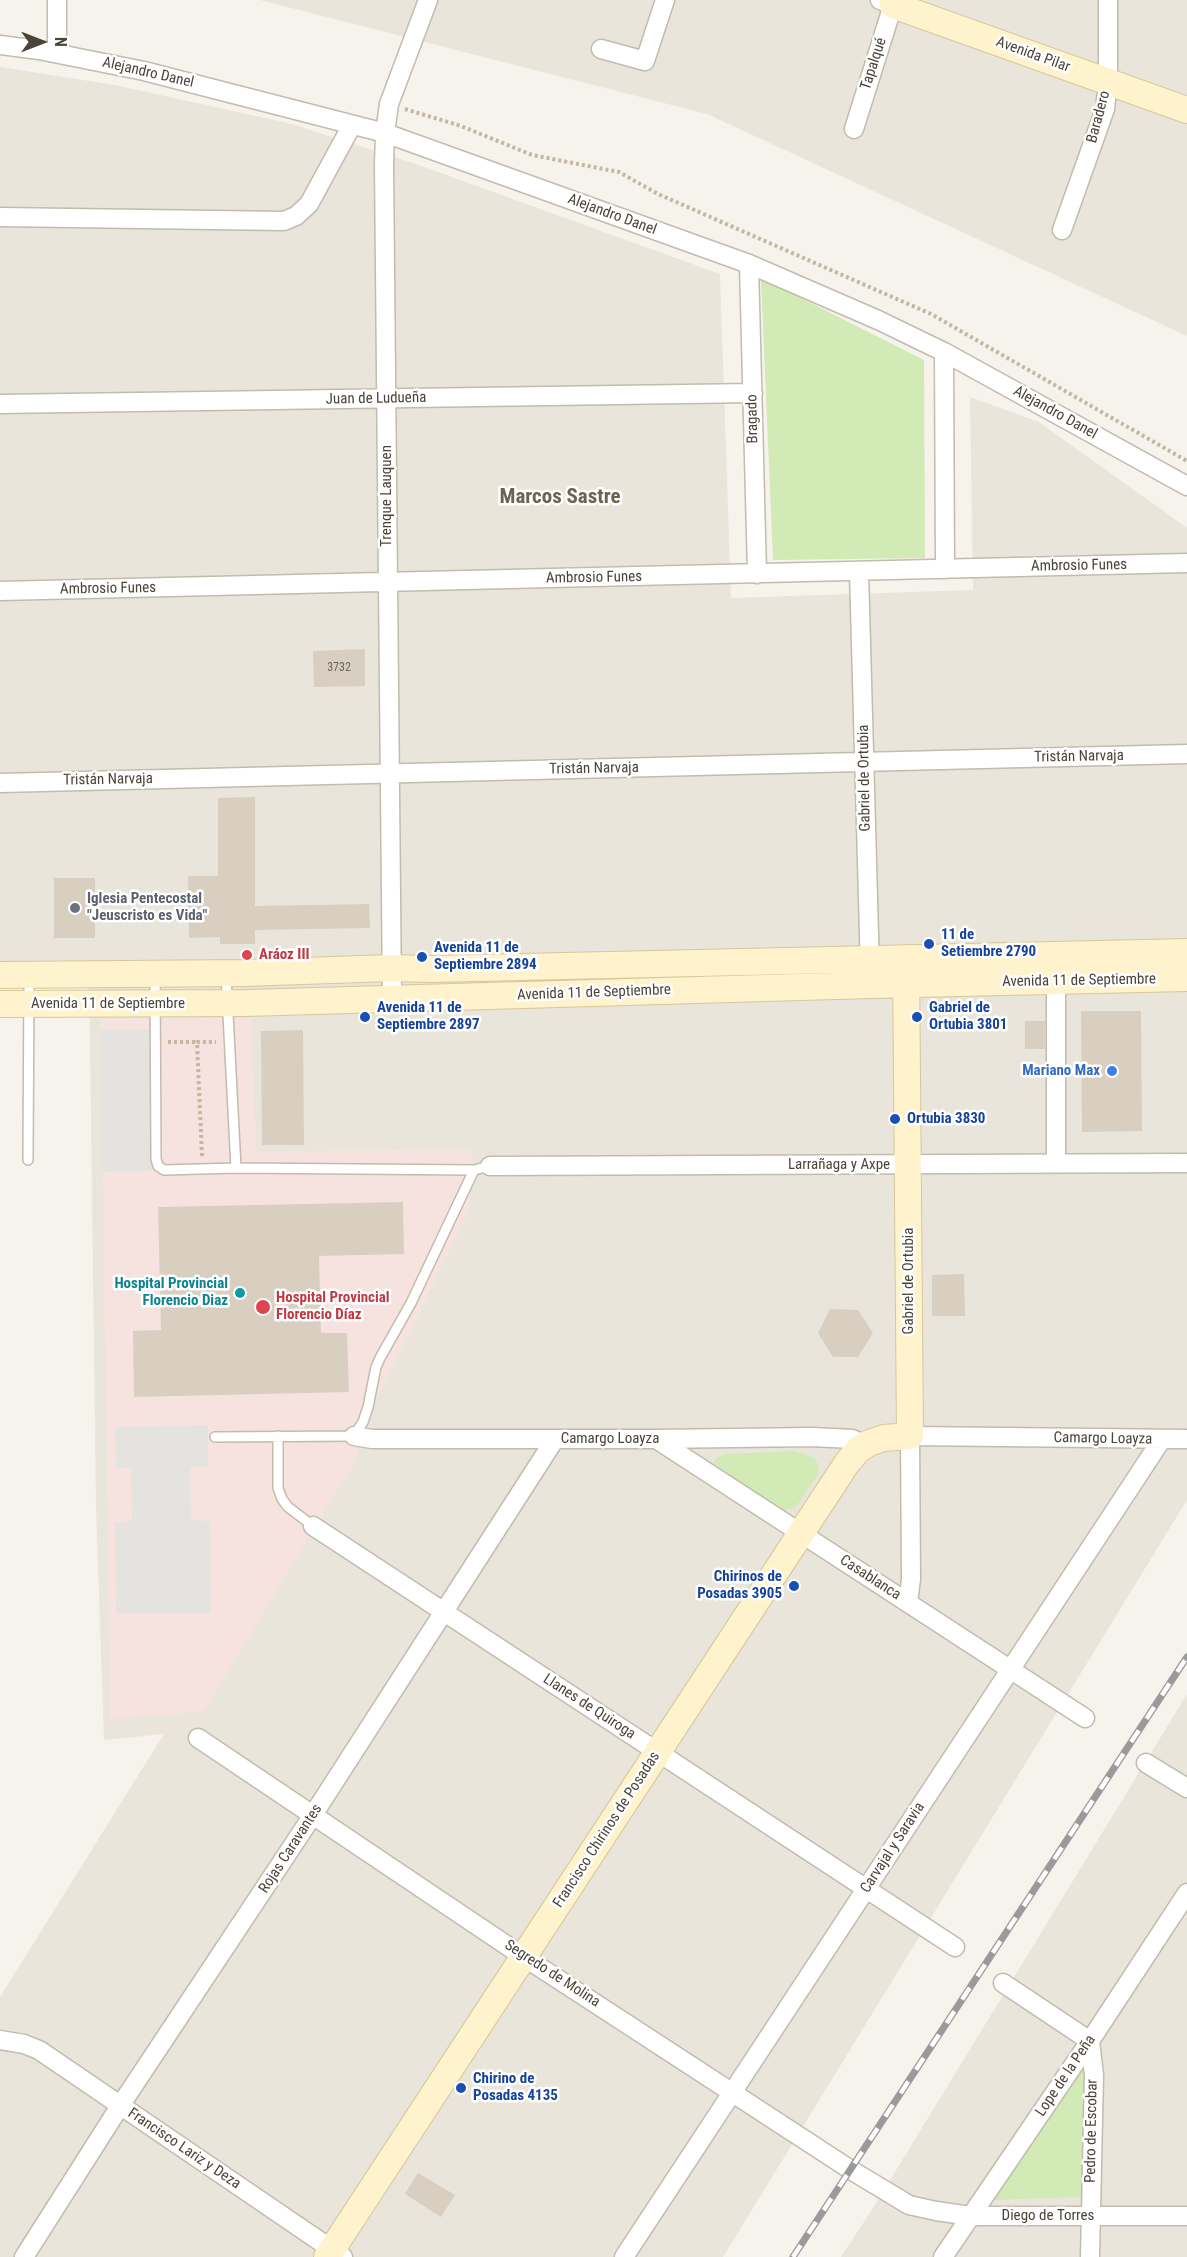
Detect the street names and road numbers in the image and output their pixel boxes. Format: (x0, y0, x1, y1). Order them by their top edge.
street label: Avenida Pilar (994, 33, 1072, 77)
street label: Tapalqué (857, 36, 891, 92)
street label: Alejandro Danel (101, 54, 195, 92)
street label: Baradero (1083, 89, 1115, 145)
street label: Alejandro Danel (565, 191, 659, 239)
street label: Alejandro Danel (1010, 383, 1100, 443)
street label: Juan de Ludueña (326, 389, 426, 409)
street label: Bragado (744, 394, 762, 444)
street label: Trenque Lauquen (378, 445, 396, 547)
street label: Ambrosio Funes (1031, 556, 1127, 576)
street label: Ambrosio Funes (546, 568, 642, 588)
street label: Ambrosio Funes (60, 579, 156, 599)
street label: Gabriel de Ortubia (855, 724, 875, 832)
street label: Tristán Narvaja (1034, 747, 1124, 767)
street label: Tristán Narvaja (549, 759, 639, 779)
street label: Tristán Narvaja (63, 770, 153, 790)
street label: Avenida 11 de Septiembre (1002, 971, 1156, 991)
street label: Avenida 11 de Septiembre (517, 981, 671, 1005)
street label: Avenida 11 de Septiembre (31, 995, 185, 1013)
street label: Larrañaga y Axpe (788, 1156, 890, 1174)
street label: Gabriel de Ortubia (900, 1228, 918, 1334)
street label: Camargo Loayza (1053, 1429, 1153, 1449)
street label: Camargo Loayza (561, 1430, 659, 1448)
street label: Casablanca (836, 1552, 904, 1604)
street label: Llanes de Quiroga (539, 1670, 639, 1744)
street label: Francisco Chirinos de Posadas (550, 1749, 664, 1911)
street label: Carvajal y Saravia (857, 1799, 929, 1897)
street label: Rojas Caravantes (256, 1801, 326, 1897)
street label: Segredo de Molina (501, 1936, 603, 2012)
street label: Lope de la Peña (1032, 2032, 1100, 2120)
street label: Pedro de Escobar (1082, 2079, 1102, 2183)
street label: Francisco Lariz y Deza (124, 2105, 244, 2193)
street label: Diego de Torres (1002, 2207, 1094, 2225)

